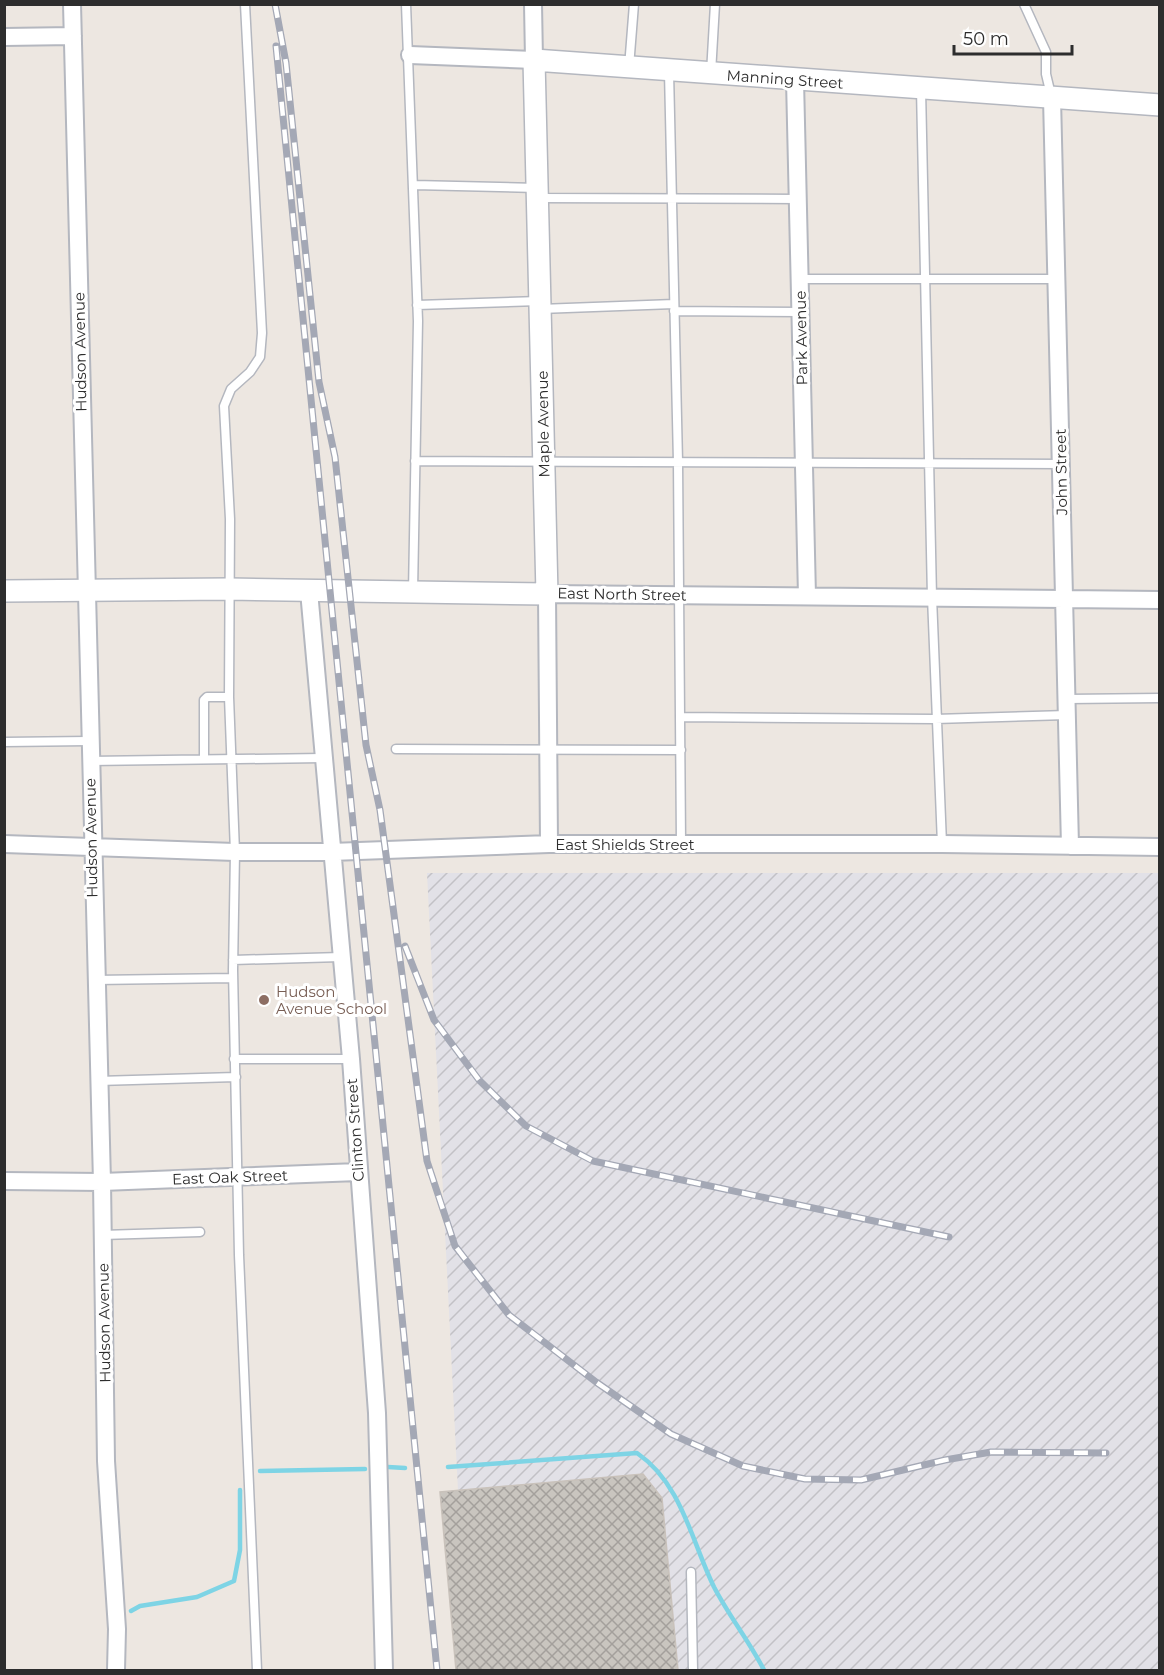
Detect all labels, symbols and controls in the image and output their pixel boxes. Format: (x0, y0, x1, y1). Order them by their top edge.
scale bar (954, 18, 1072, 56)
text: 50 m (963, 28, 1009, 50)
street label: Manning Street (726, 65, 844, 93)
street label: Park Avenue (791, 290, 811, 386)
street label: Hudson Avenue (69, 292, 91, 412)
street label: Maple Avenue (533, 370, 553, 478)
street label: John Street (1051, 429, 1071, 516)
street label: East North Street (557, 583, 687, 605)
street label: Hudson Avenue (80, 778, 102, 898)
street label: East Shields Street (555, 835, 695, 854)
place label: Hudson Avenue School (276, 982, 387, 1018)
marker: Hudson Avenue School (257, 993, 271, 1007)
street label: Clinton Street (342, 1078, 368, 1182)
street label: East Oak Street (172, 1165, 288, 1189)
street label: Hudson Avenue (93, 1263, 115, 1383)

